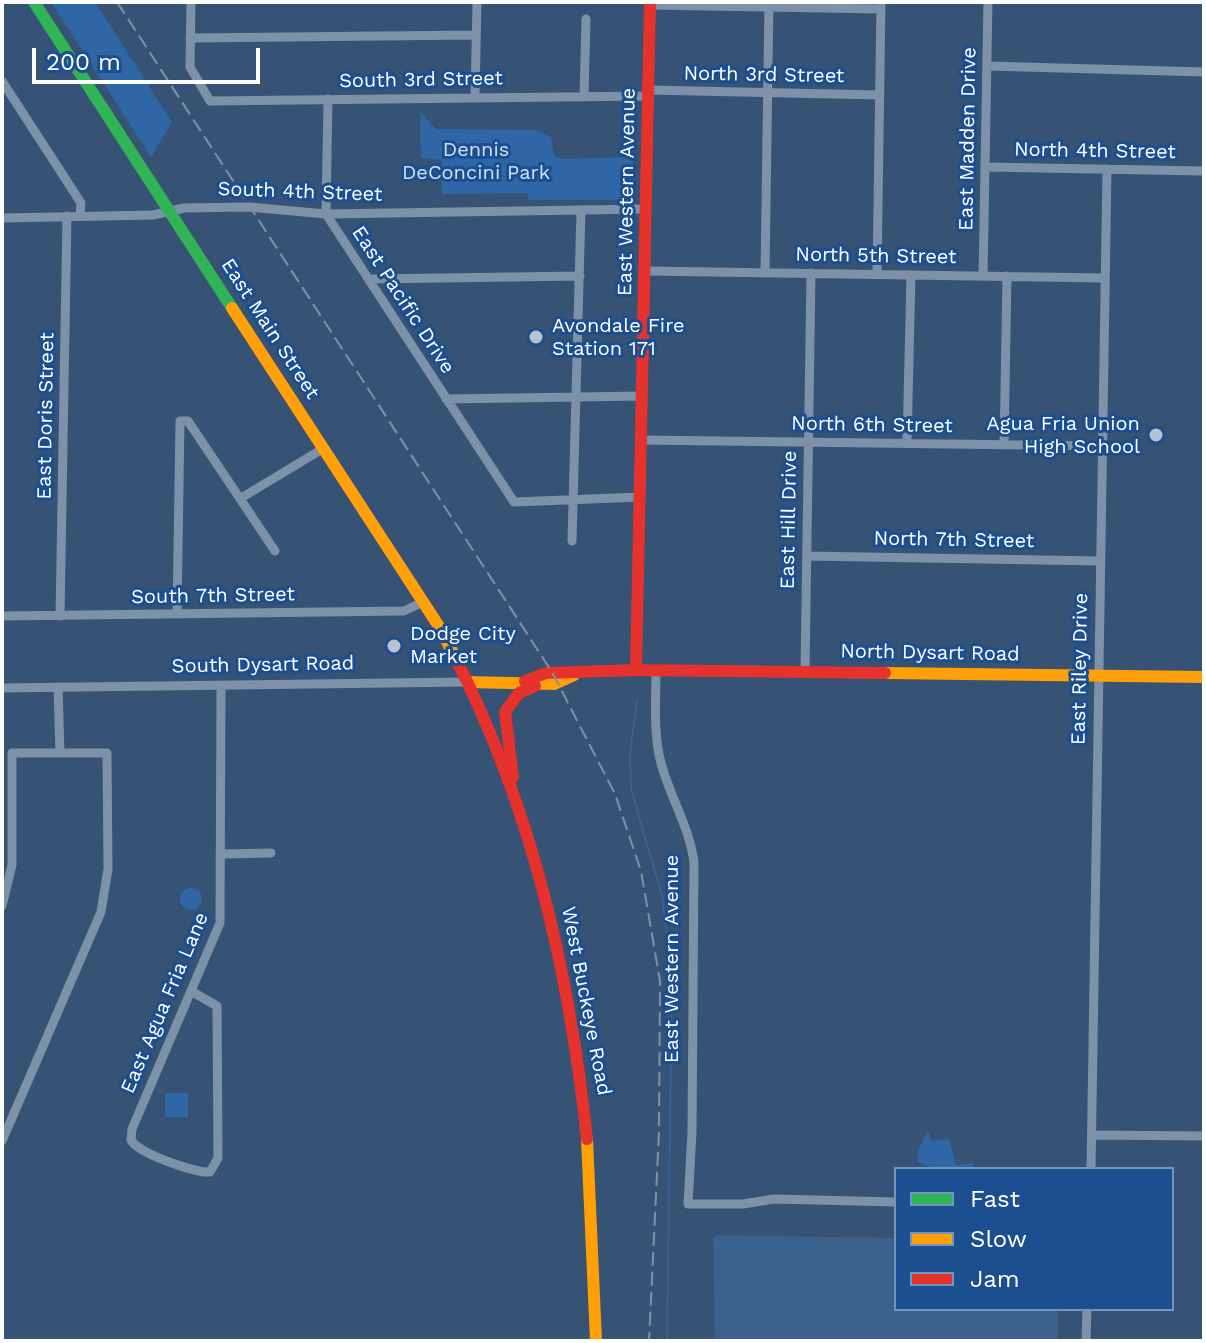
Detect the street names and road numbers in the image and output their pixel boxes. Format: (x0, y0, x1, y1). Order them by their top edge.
street label: East Madden Drive (954, 47, 982, 231)
street label: North 3rd Street (683, 62, 845, 88)
street label: South 3rd Street (339, 67, 503, 93)
street label: East Western Avenue (613, 88, 641, 296)
street label: North 4th Street (1014, 138, 1176, 164)
street label: South 4th Street (217, 177, 383, 207)
street label: East Pacific Drive (346, 222, 460, 378)
street label: North 5th Street (795, 243, 957, 269)
street label: East Main Street (216, 254, 324, 404)
street label: East Doris Street (33, 332, 59, 500)
street label: North 6th Street (791, 412, 953, 438)
street label: East Hill Drive (776, 450, 802, 590)
street label: North 7th Street (873, 527, 1035, 553)
street label: South 7th Street (131, 583, 295, 609)
street label: East Riley Drive (1067, 593, 1093, 745)
street label: North Dysart Road (840, 639, 1020, 667)
street label: South Dysart Road (172, 651, 354, 679)
street label: East Western Avenue (660, 855, 684, 1063)
street label: West Buckeye Road (556, 904, 616, 1098)
street label: East Agua Fria Lane (116, 909, 214, 1097)

